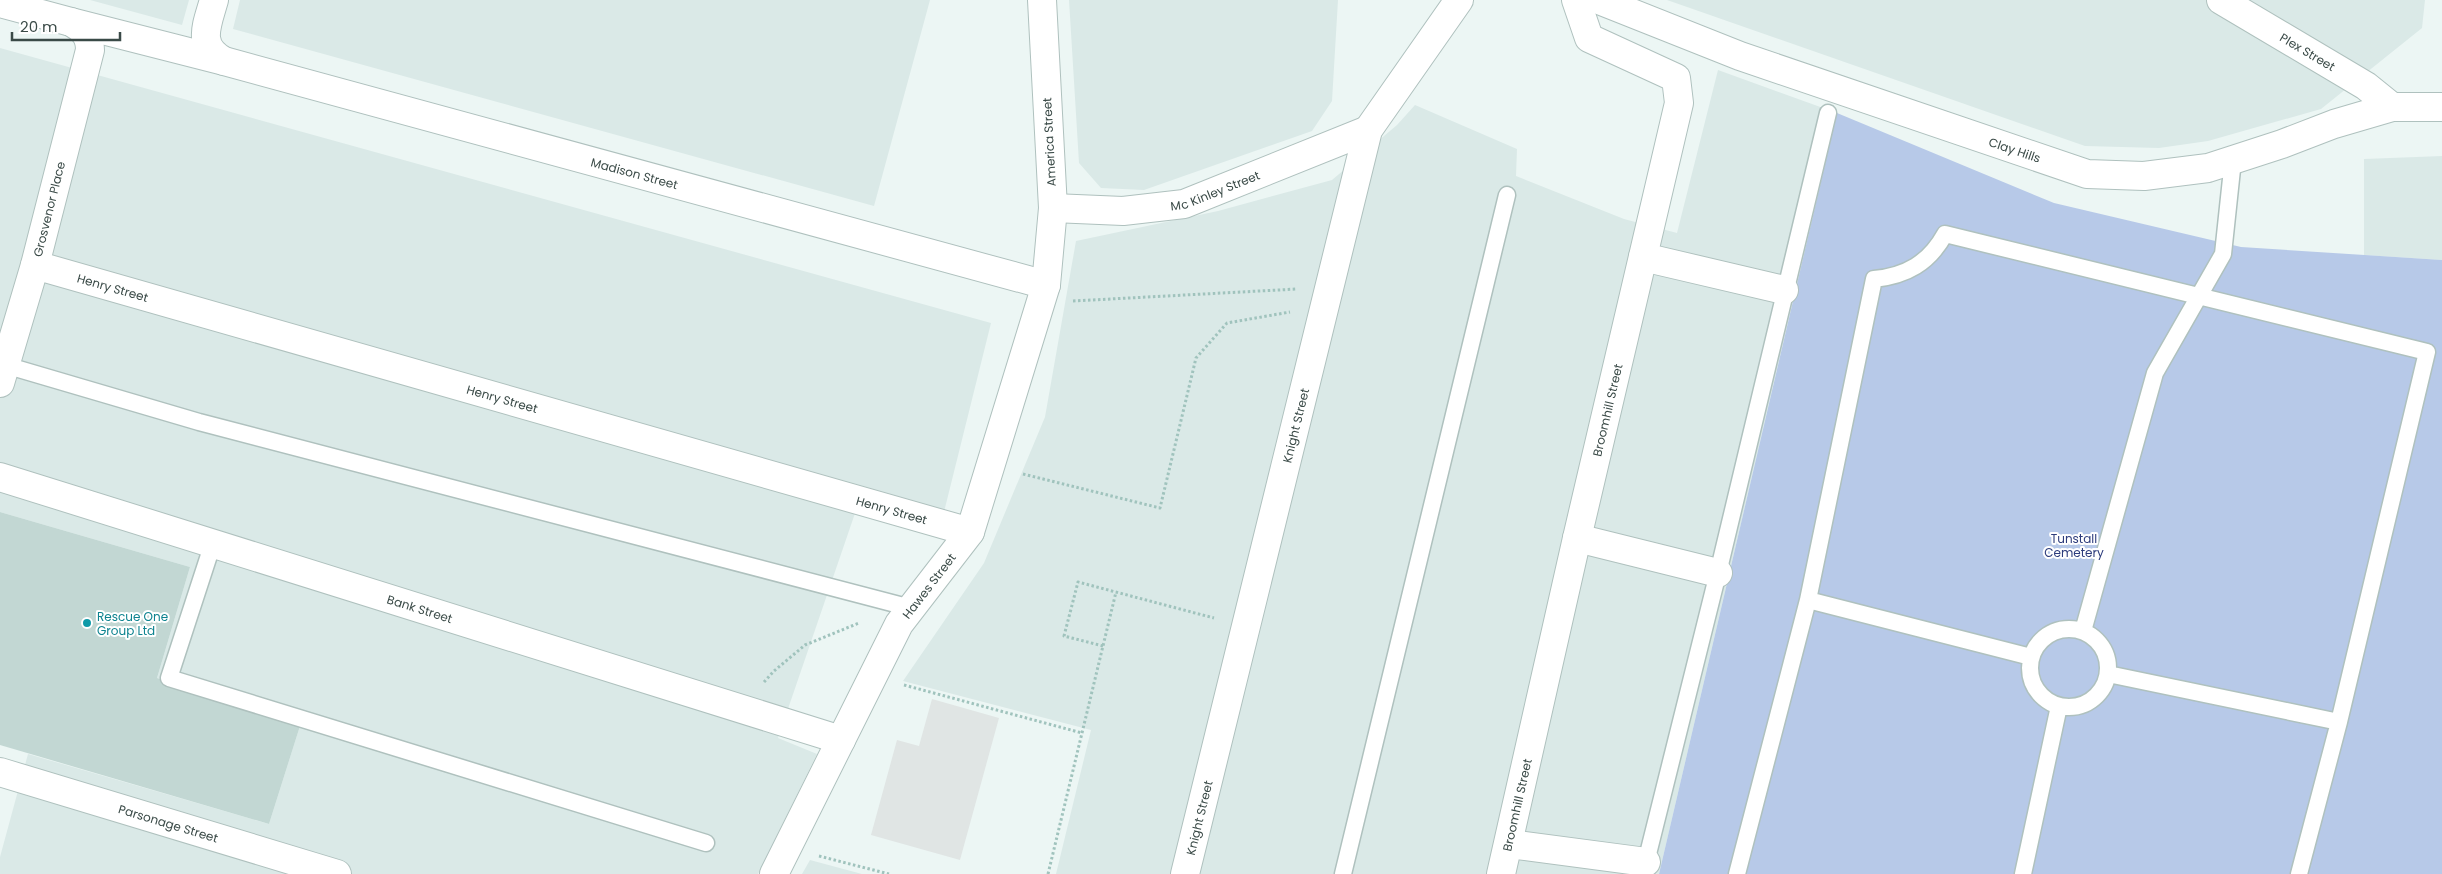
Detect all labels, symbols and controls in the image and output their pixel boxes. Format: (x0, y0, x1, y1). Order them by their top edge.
scale bar (12, 10, 120, 42)
text: 20 m (20, 16, 58, 37)
street label: Plex Street (2277, 29, 2339, 75)
street label: America Street (1038, 97, 1060, 187)
street label: Clay Hills (1987, 133, 2043, 166)
street label: Madison Street (589, 153, 680, 193)
street label: Grosvenor Place (29, 160, 69, 258)
street label: Mc Kinley Street (1170, 166, 1262, 214)
street label: Henry Street (75, 269, 150, 305)
street label: Broomhill Street (1588, 362, 1626, 458)
street label: Henry Street (465, 380, 540, 417)
street label: Knight Street (1278, 386, 1313, 465)
street label: Henry Street (854, 491, 929, 528)
park label: Tunstall Cemetery (2044, 530, 2104, 561)
street label: Hawes Street (898, 549, 959, 622)
street label: Bank Street (385, 590, 455, 627)
place label: Rescue One Group Ltd (97, 608, 168, 639)
marker: Rescue One Group Ltd (81, 617, 93, 629)
street label: Broomhill Street (1498, 757, 1535, 853)
street label: Knight Street (1181, 779, 1216, 857)
street label: Parsonage Street (117, 800, 220, 846)

